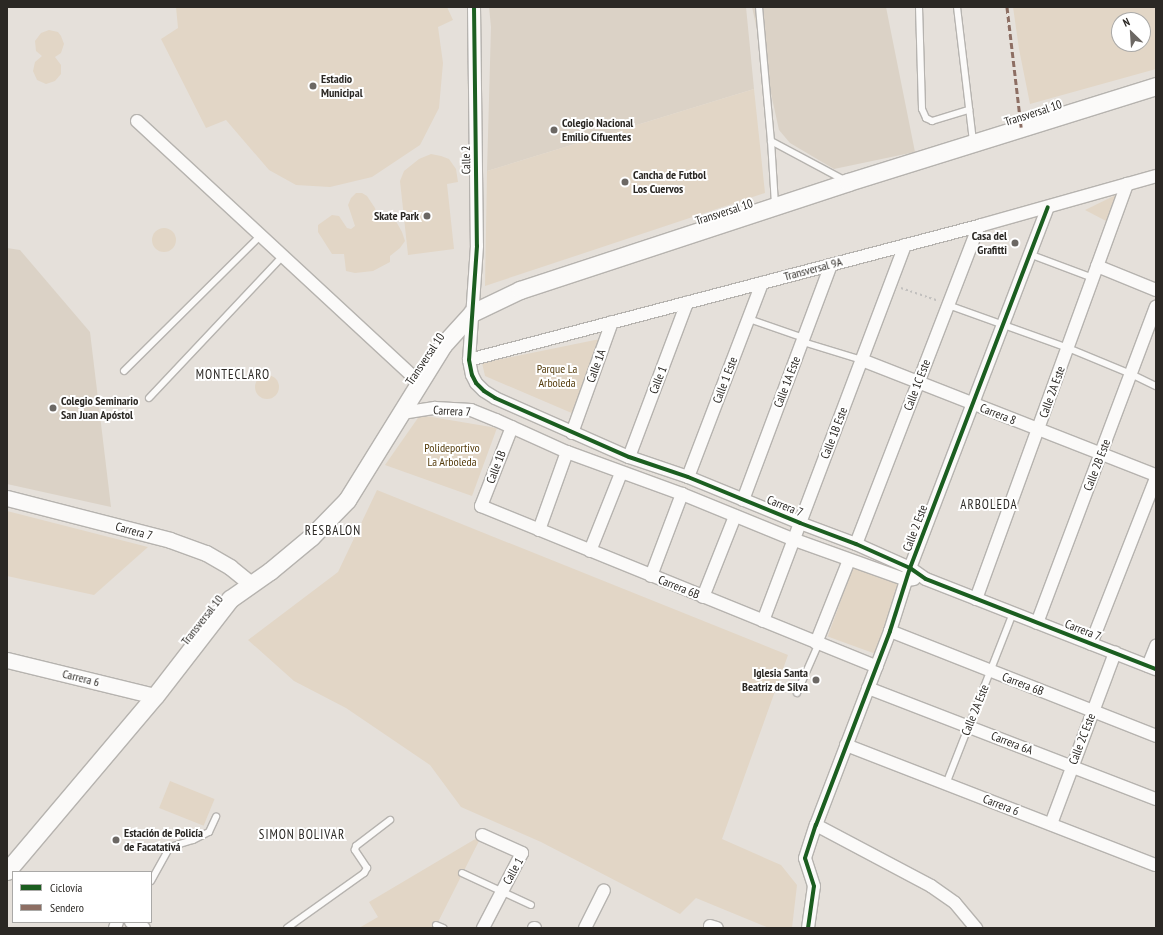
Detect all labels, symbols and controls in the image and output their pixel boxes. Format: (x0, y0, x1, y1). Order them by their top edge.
north arrow (1111, 12, 1151, 52)
text: N (1121, 14, 1132, 30)
place label: Estadio Municipal (321, 72, 363, 100)
marker: Estadio Municipal (308, 81, 318, 91)
street label: Transversal 10 (1002, 97, 1064, 129)
place label: Colegio Nacional Emilio Cifuentes (562, 116, 633, 144)
marker: Colegio Nacional Emilio Cifuentes (549, 125, 559, 135)
street label: Calle 2 (459, 146, 473, 174)
place label: Cancha de Futbol Los Cuervos (633, 168, 706, 196)
marker: Cancha de Futbol Los Cuervos (620, 177, 630, 187)
street label: Transversal 10 (693, 196, 755, 228)
place label: Skate Park (374, 209, 419, 223)
marker: Skate Park (422, 211, 432, 221)
place label: Casa del Grafitti (972, 229, 1007, 257)
marker: Casa del Grafitti (1010, 238, 1020, 248)
street label: Transversal 9A (782, 254, 844, 284)
street label: Transversal 10 (402, 330, 448, 388)
street label: Calle 1A (583, 347, 609, 385)
street label: Calle 1A Este (771, 354, 803, 410)
street label: Calle 1 Este (710, 355, 740, 405)
street label: Calle 1C Este (901, 357, 933, 413)
park label: Parque La Arboleda (537, 362, 577, 390)
street label: Calle 1 (646, 364, 670, 396)
street label: Calle 2A Este (1036, 364, 1068, 420)
district label: MONTECLARO (196, 367, 270, 383)
place label: Colegio Seminario San Juan Apóstol (61, 394, 138, 422)
street label: Carrera 8 (978, 401, 1018, 427)
marker: Colegio Seminario San Juan Apóstol (48, 403, 58, 413)
street label: Carrera 7 (433, 403, 471, 419)
street label: Calle 1B Este (818, 405, 850, 461)
street label: Calle 2B Este (1081, 437, 1113, 493)
park label: Polideportivo La Arboleda (424, 441, 480, 469)
street label: Calle 1B (483, 448, 509, 486)
street label: Carrera 7 (765, 492, 805, 520)
district label: ARBOLEDA (960, 497, 1018, 513)
street label: Calle 2 Este (900, 503, 930, 553)
street label: Carrera 7 (114, 519, 154, 543)
district label: RESBALON (305, 523, 361, 539)
street label: Carrera 6B (656, 572, 702, 602)
street label: Transversal 10 (178, 592, 226, 648)
street label: Carrera 7 (1063, 617, 1103, 643)
street label: Carrera 6 (61, 666, 101, 690)
place label: Iglesia Santa Beatríz de Silva (742, 666, 808, 694)
street label: Carrera 6B (1000, 670, 1046, 698)
marker: Iglesia Santa Beatríz de Silva (811, 675, 821, 685)
street label: Calle 2A Este (958, 682, 992, 738)
street label: Calle 2C Este (1066, 711, 1098, 767)
street label: Carrera 6A (989, 729, 1035, 757)
street label: Carrera 6 (981, 792, 1021, 818)
place label: Estación de Policía de Facatativá (124, 826, 203, 854)
district label: SIMON BOLIVAR (259, 827, 345, 843)
marker: Estación de Policía de Facatativá (111, 835, 121, 845)
street label: Calle 1 (500, 855, 526, 887)
legend (12, 871, 152, 923)
text: Ciclovía (50, 880, 82, 895)
text: Sendero (50, 900, 84, 915)

